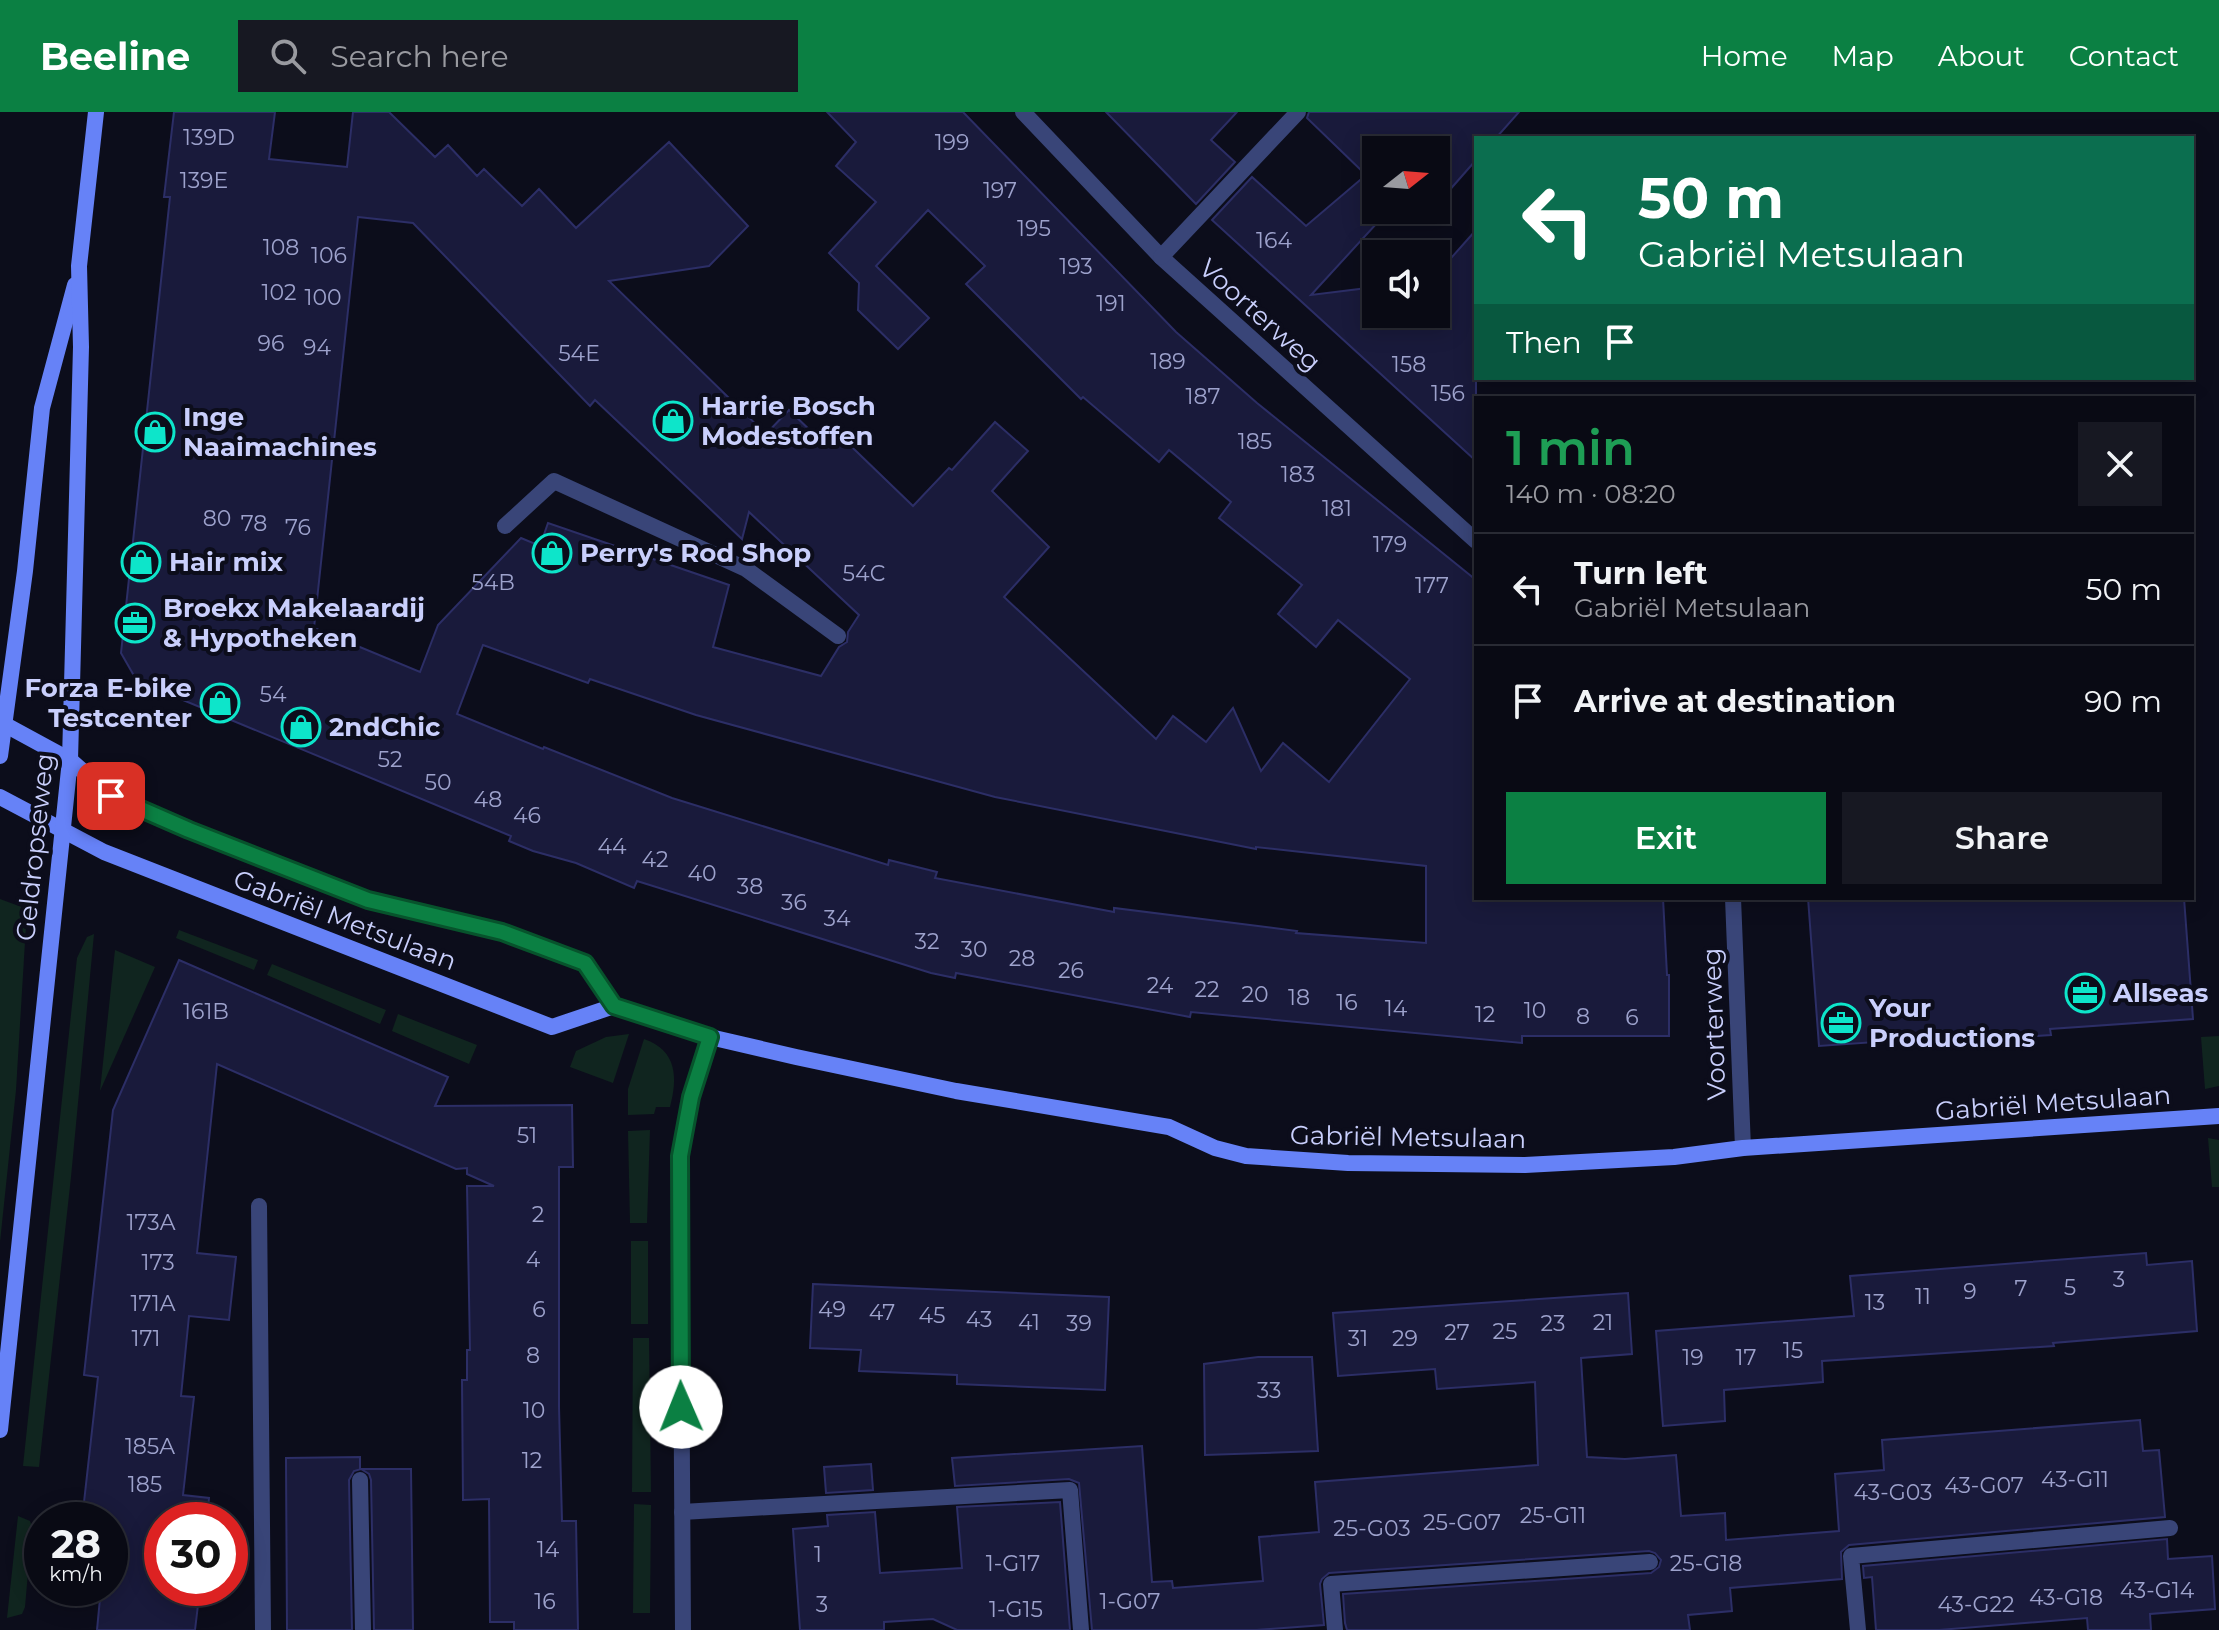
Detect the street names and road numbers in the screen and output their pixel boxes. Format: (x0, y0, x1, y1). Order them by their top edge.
street label: Voorterweg (1193, 252, 1327, 378)
street label: Geldropseweg (9, 752, 61, 942)
street label: Gabriël Metsulaan (229, 863, 461, 977)
street label: Voorterweg (1695, 947, 1733, 1101)
street label: Gabriël Metsulaan (1934, 1079, 2172, 1127)
street label: Gabriël Metsulaan (1290, 1119, 1526, 1155)

